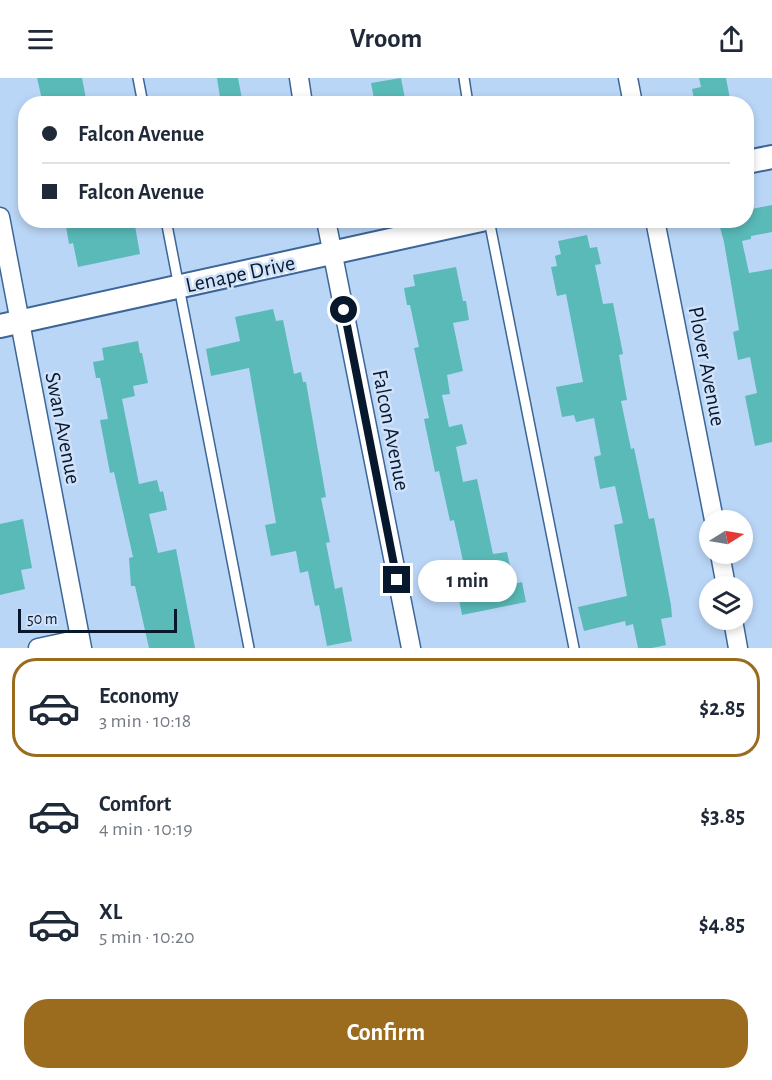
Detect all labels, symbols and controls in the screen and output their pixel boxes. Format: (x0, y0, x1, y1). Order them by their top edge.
icon: menu (24, 23, 57, 56)
icon: share (715, 23, 748, 56)
text: Vroom (350, 25, 422, 52)
text: Falcon Avenue (78, 123, 204, 145)
text: Falcon Avenue (78, 181, 204, 203)
street label: Lenape Drive (184, 252, 297, 296)
route start (330, 296, 357, 323)
street label: Plover Avenue (685, 305, 729, 428)
street label: Falcon Avenue (369, 368, 414, 493)
street label: Swan Avenue (41, 370, 85, 486)
north arrow (699, 510, 753, 564)
map controls (699, 510, 753, 630)
callout: 1 min (418, 559, 517, 601)
route end (383, 566, 410, 593)
text: 1 min (446, 571, 489, 591)
button: layers (699, 576, 753, 630)
scale bar (18, 606, 177, 634)
text: 50 m (27, 611, 58, 627)
icon: car (27, 681, 81, 735)
text: Economy (99, 685, 179, 707)
text: $2.85 (699, 697, 745, 719)
text: 3 min · 10:18 (99, 711, 191, 731)
icon: car (27, 789, 81, 843)
text: Comfort (99, 793, 171, 815)
text: $3.85 (700, 805, 745, 827)
text: 4 min · 10:19 (99, 819, 193, 839)
icon: car (27, 897, 81, 951)
text: XL (99, 901, 122, 923)
text: $4.85 (699, 913, 745, 935)
text: 5 min · 10:20 (99, 927, 195, 947)
button: Confirm (24, 999, 748, 1068)

